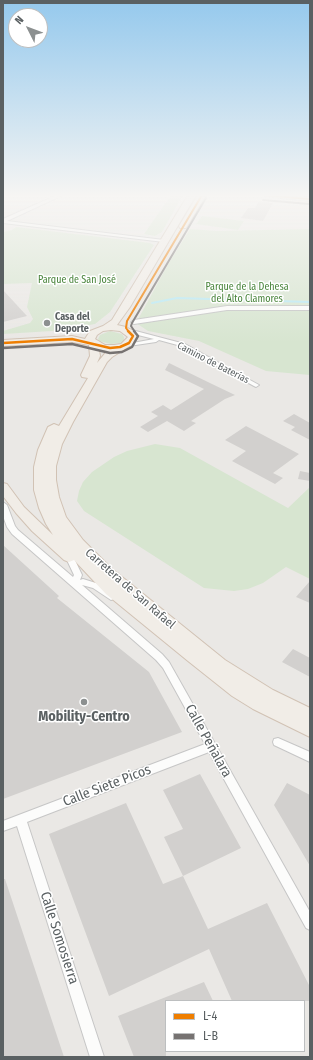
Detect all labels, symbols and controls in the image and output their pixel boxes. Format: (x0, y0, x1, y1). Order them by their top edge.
north arrow (8, 8, 48, 48)
text: N (12, 14, 26, 27)
park label: Parque de San José (38, 274, 116, 286)
park label: Parque de la Dehesa del Alto Clamores (205, 281, 289, 304)
place label: Casa del Deporte (55, 311, 90, 334)
marker: Casa del Deporte (42, 318, 52, 328)
street label: Camino de Baterías (175, 340, 251, 386)
street label: Carretera de San Rafael (82, 546, 178, 632)
marker: Mobility-Centro (79, 697, 89, 707)
street label: Calle Peñalara (181, 702, 235, 780)
place label: Mobility-Centro (38, 709, 130, 725)
street label: Calle Siete Picos (61, 761, 153, 811)
street label: Calle Somosierra (36, 890, 82, 986)
legend (165, 1000, 305, 1052)
text: L-4 (203, 1009, 217, 1023)
text: L-B (203, 1029, 218, 1043)

